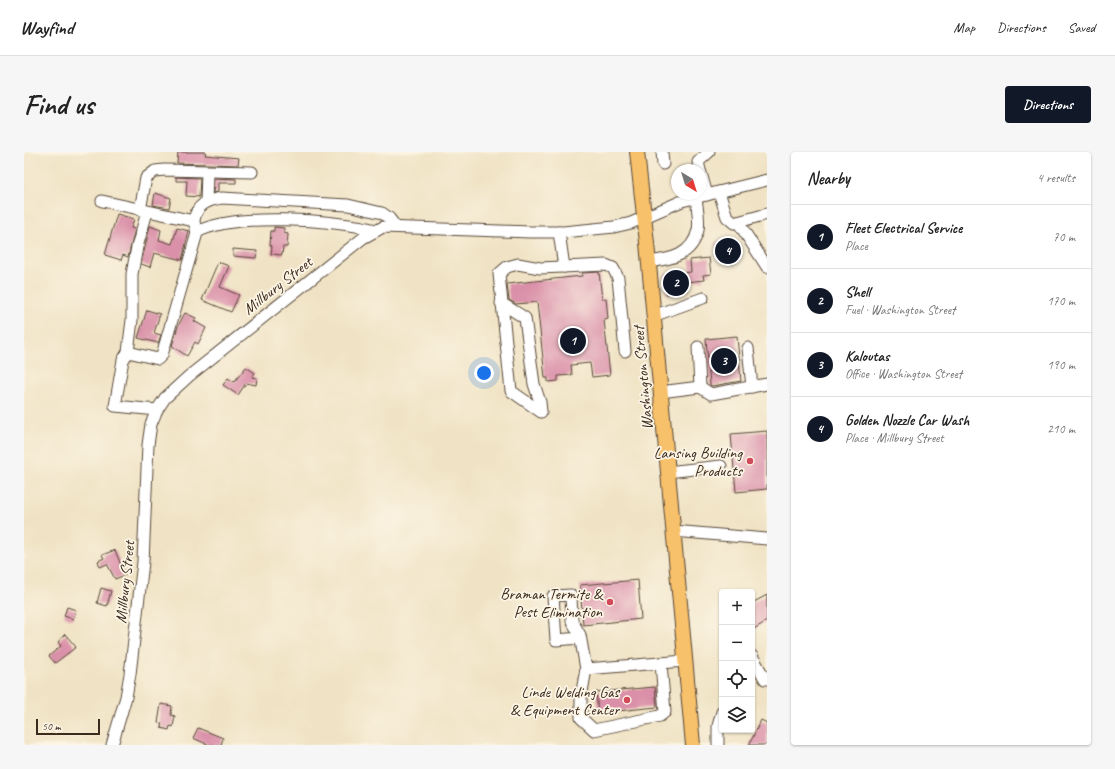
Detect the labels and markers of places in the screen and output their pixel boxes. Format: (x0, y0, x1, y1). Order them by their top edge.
pin: 4 (715, 236, 741, 266)
pin: 2 (663, 268, 689, 298)
pin: 1 (560, 326, 586, 356)
pin: 3 (711, 346, 737, 376)
place label: Lansing Building Products (654, 443, 744, 481)
marker: Lansing Building Products (745, 456, 755, 466)
place label: Braman Termite & Pest Elimination (500, 584, 604, 622)
marker: Braman Termite & Pest Elimination (605, 597, 615, 607)
place label: Linde Welding Gas & Equipment Center (510, 682, 621, 720)
marker: Linde Welding Gas & Equipment Center (622, 695, 632, 705)

